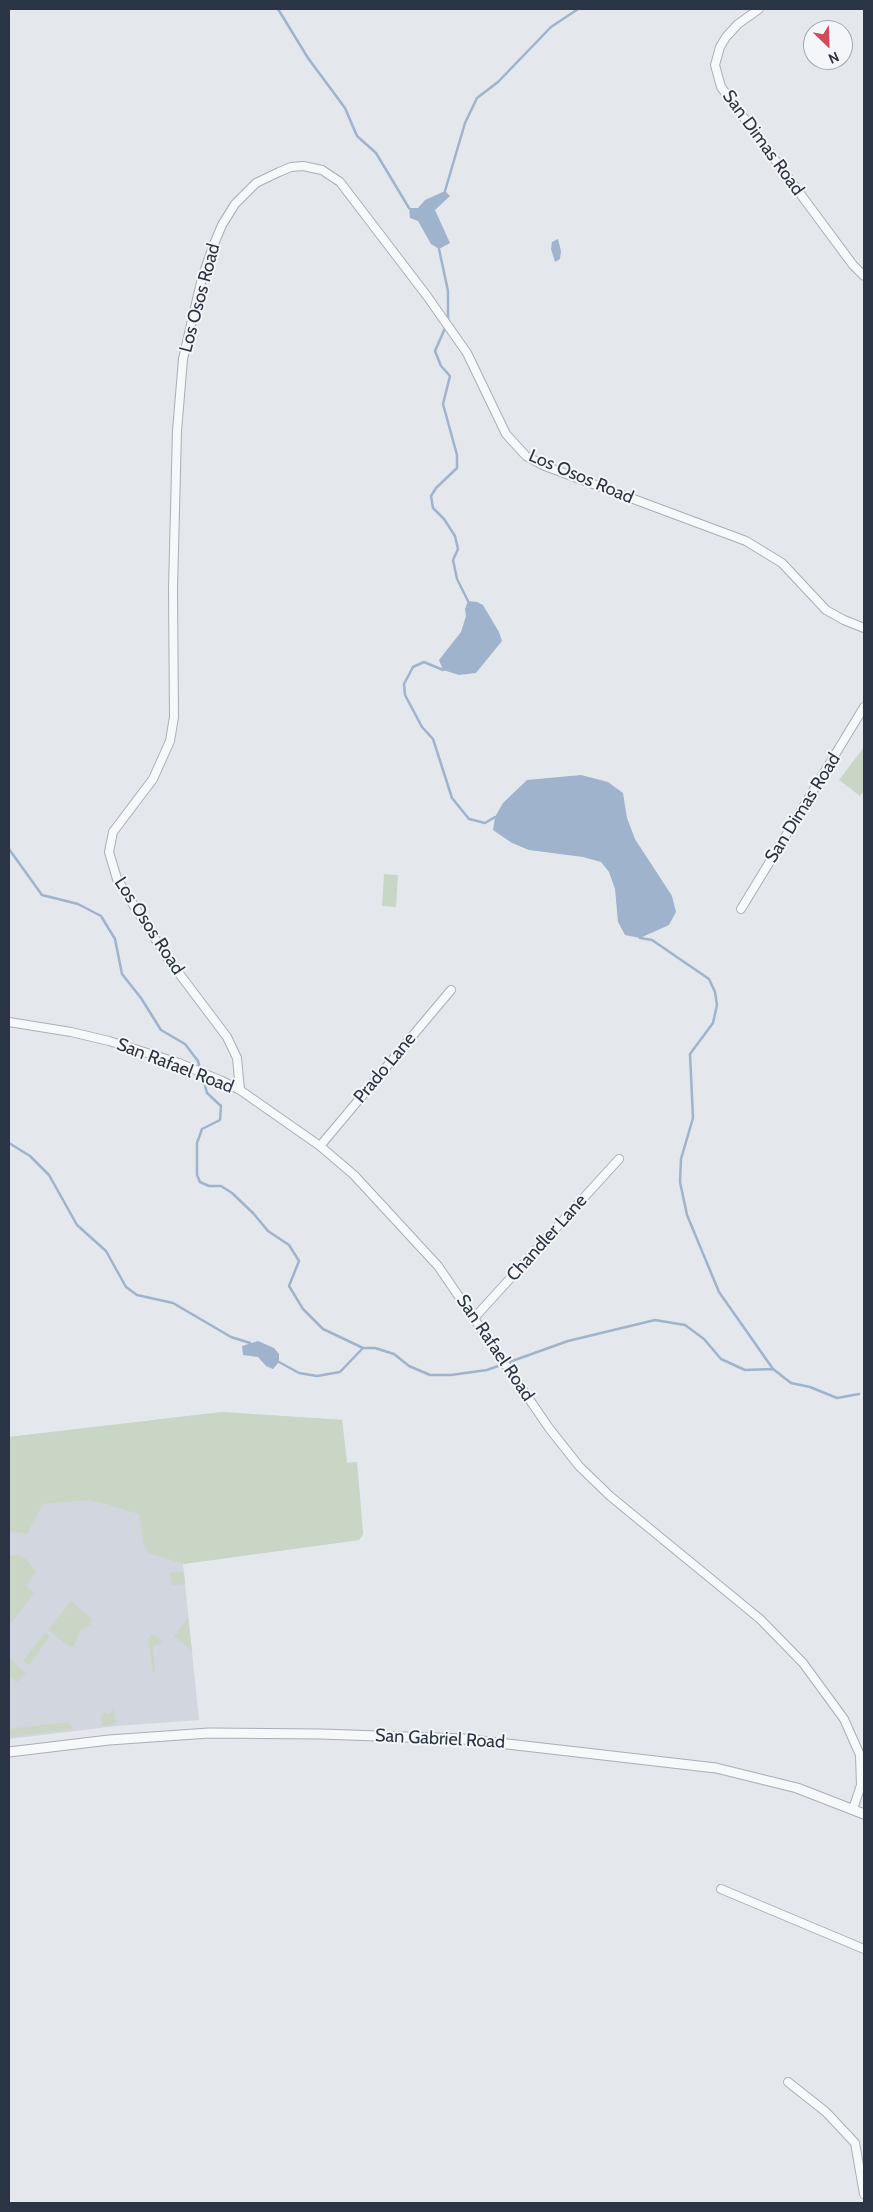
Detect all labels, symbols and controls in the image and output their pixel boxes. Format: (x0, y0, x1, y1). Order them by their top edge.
north arrow (803, 20, 853, 70)
text: N (826, 48, 842, 68)
street label: San Dimas Road (718, 86, 808, 200)
street label: Los Osos Road (175, 241, 225, 355)
street label: Los Osos Road (525, 445, 637, 509)
street label: San Dimas Road (761, 749, 845, 867)
street label: Los Osos Road (109, 873, 189, 979)
street label: Prado Lane (349, 1028, 421, 1108)
street label: San Rafael Road (113, 1034, 237, 1098)
street label: Chandler Lane (502, 1190, 592, 1286)
street label: San Rafael Road (451, 1291, 539, 1405)
street label: San Gabriel Road (374, 1725, 506, 1753)

